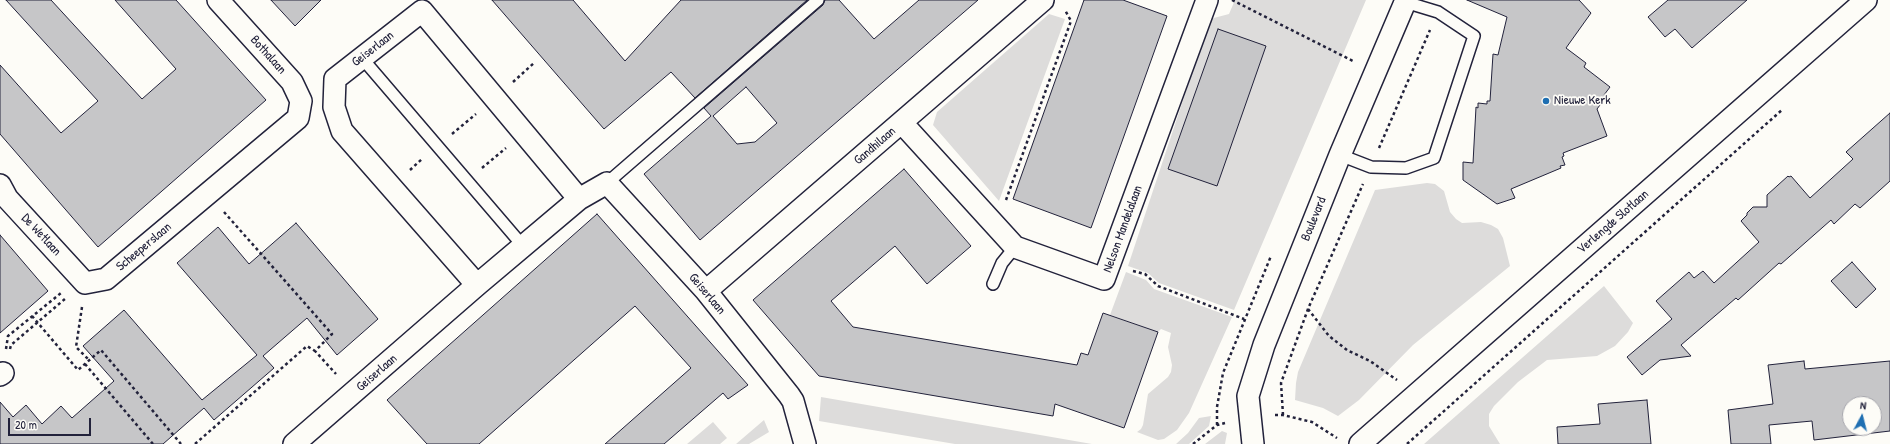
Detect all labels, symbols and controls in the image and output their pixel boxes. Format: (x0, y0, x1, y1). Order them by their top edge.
street label: Geiserlaan (349, 28, 397, 70)
street label: Bothalaan (247, 33, 289, 77)
place label: Nieuwe Kerk (1554, 93, 1611, 109)
marker: Nieuwe Kerk (1541, 96, 1551, 106)
street label: Gandhilaan (851, 124, 899, 168)
street label: Nelson Mandelalaan (1100, 183, 1146, 275)
street label: Verlengde Slotlaan (1574, 187, 1652, 257)
street label: Boulevard (1298, 195, 1330, 243)
street label: De Wetlaan (18, 211, 64, 259)
street label: Scheeperslaan (113, 219, 175, 275)
street label: Geiserlaan (685, 270, 729, 318)
street label: Geiserlaan (353, 351, 401, 395)
north arrow (1842, 396, 1882, 436)
text: N (1860, 398, 1867, 412)
scale bar (10, 410, 93, 436)
text: 20 m (15, 416, 37, 433)

